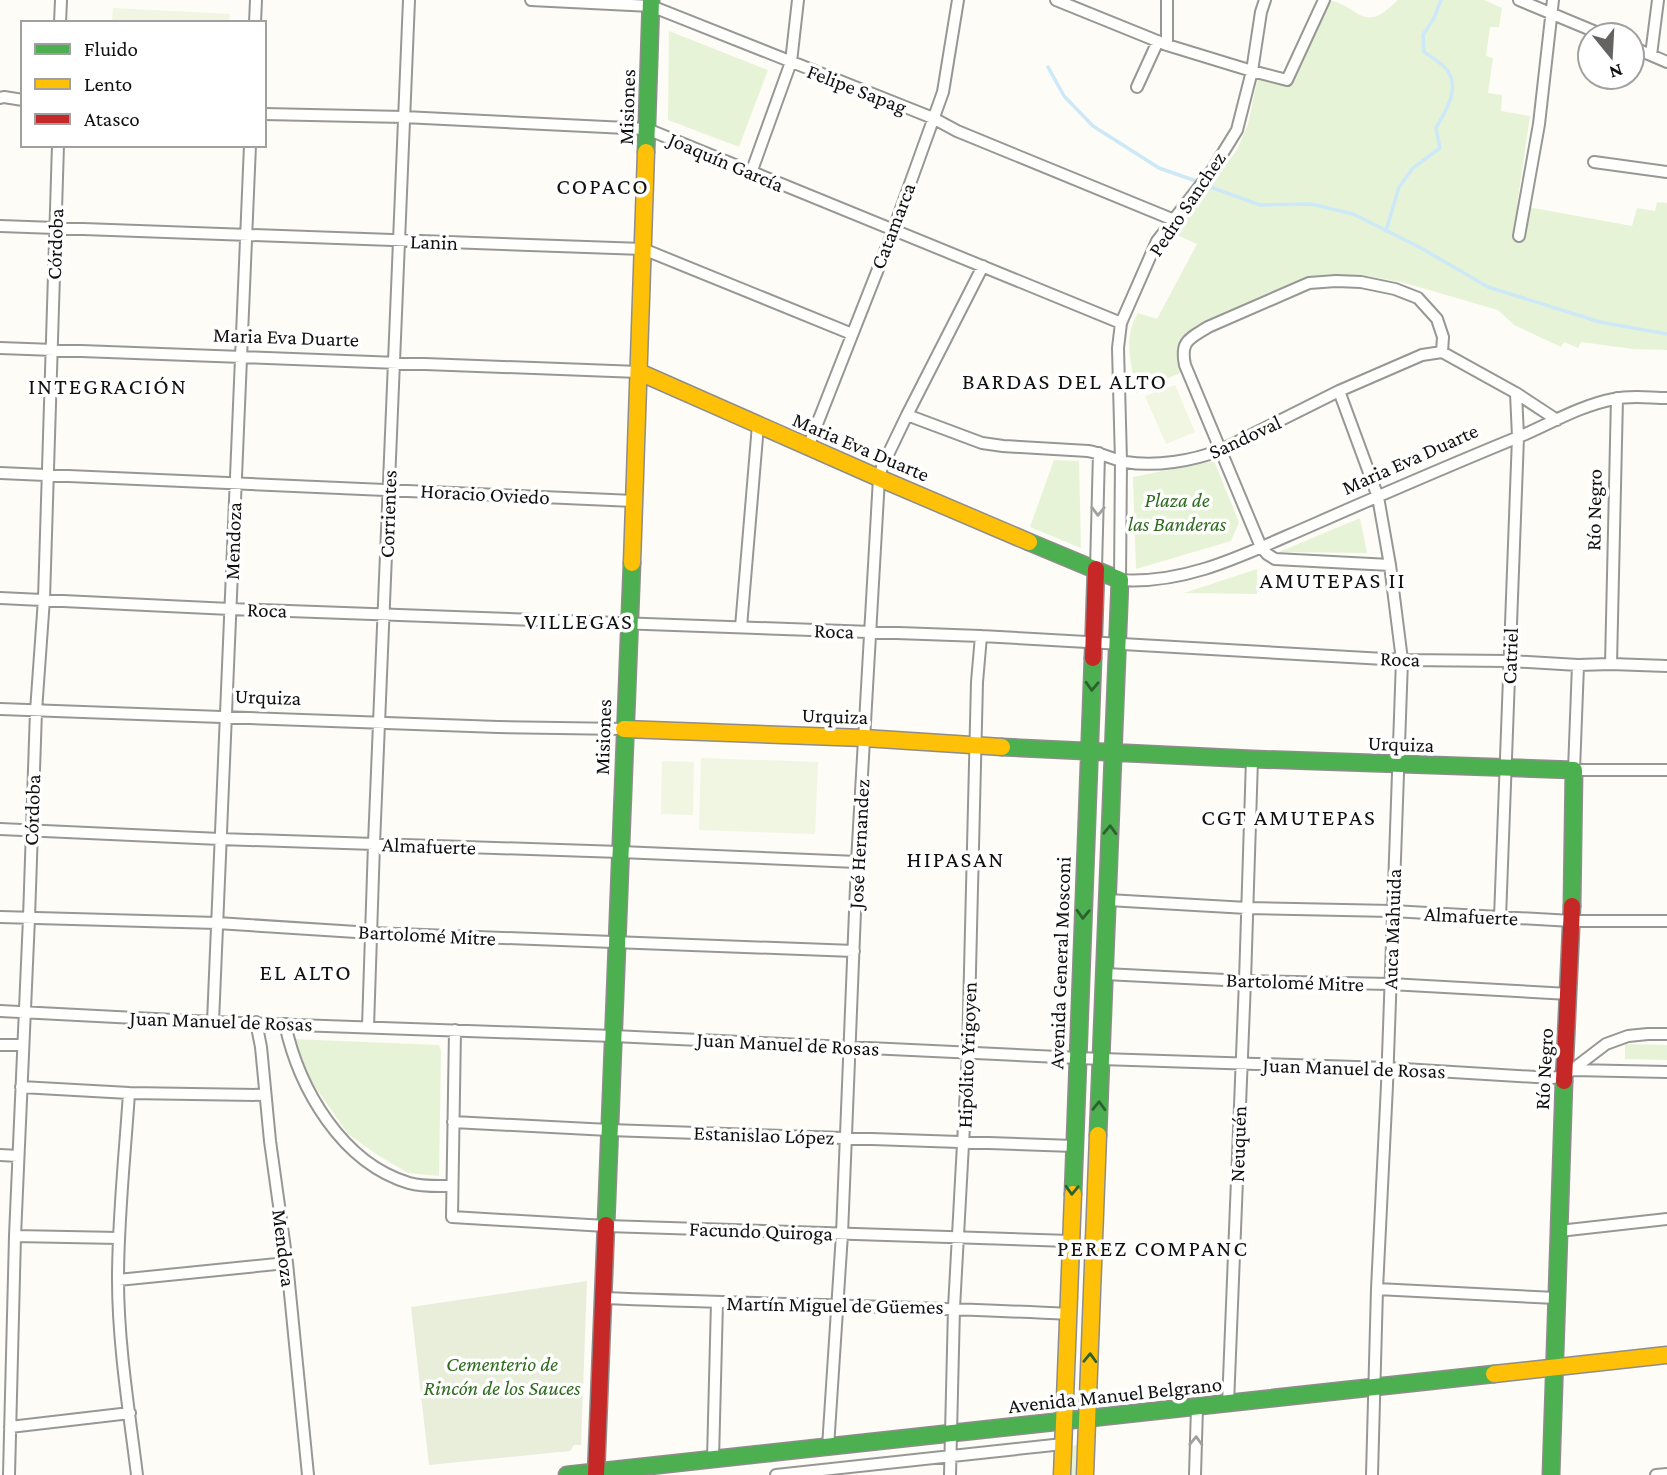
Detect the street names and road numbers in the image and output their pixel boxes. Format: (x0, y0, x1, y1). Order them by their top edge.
street label: Felipe Sapag (804, 59, 910, 119)
street label: Misiones (614, 69, 640, 145)
street label: Joaquín García (663, 126, 788, 197)
street label: Pedro Sanchez (1143, 147, 1231, 261)
street label: Catamarca (866, 179, 921, 273)
street label: Córdoba (42, 207, 68, 280)
street label: Lanin (409, 229, 459, 255)
street label: Maria Eva Duarte (212, 322, 360, 352)
street label: Maria Eva Duarte (789, 407, 933, 487)
street label: Sandoval (1205, 410, 1285, 464)
street label: Maria Eva Duarte (1338, 418, 1482, 500)
street label: Río Negro (1581, 469, 1607, 551)
street label: Corrientes (374, 470, 402, 558)
street label: Horacio Oviedo (420, 479, 550, 509)
street label: Mendoza (220, 501, 246, 580)
street label: Roca (246, 597, 288, 623)
street label: Roca (813, 618, 855, 644)
street label: Catriel (1497, 627, 1523, 685)
street label: Roca (1379, 646, 1421, 672)
street label: Urquiza (234, 684, 302, 710)
street label: Misiones (590, 699, 616, 775)
street label: Urquiza (801, 703, 869, 729)
street label: Urquiza (1367, 731, 1435, 757)
street label: Córdoba (19, 773, 45, 846)
street label: José Hernandez (844, 778, 874, 912)
street label: Almafuerte (382, 832, 476, 860)
street label: Avenida General Mosconi (1044, 856, 1076, 1070)
street label: Auca Mahuida (1378, 868, 1406, 990)
street label: Almafuerte (1423, 902, 1519, 930)
street label: Bartolomé Mitre (357, 919, 497, 951)
street label: Bartolomé Mitre (1226, 968, 1364, 996)
street label: Hipólito Yrigoyen (952, 981, 982, 1129)
street label: Juan Manuel de Rosas (127, 1006, 313, 1036)
street label: Juan Manuel de Rosas (694, 1027, 880, 1061)
street label: Río Negro (1530, 1027, 1558, 1111)
street label: Juan Manuel de Rosas (1260, 1053, 1446, 1083)
street label: Neuquén (1225, 1105, 1251, 1183)
street label: Estanislao López (693, 1121, 835, 1149)
street label: Mendoza (267, 1208, 301, 1288)
street label: Facundo Quiroga (689, 1216, 834, 1246)
street label: Martín Miguel de Güemes (726, 1291, 944, 1319)
street label: Avenida Manuel Belgrano (1007, 1372, 1223, 1418)

